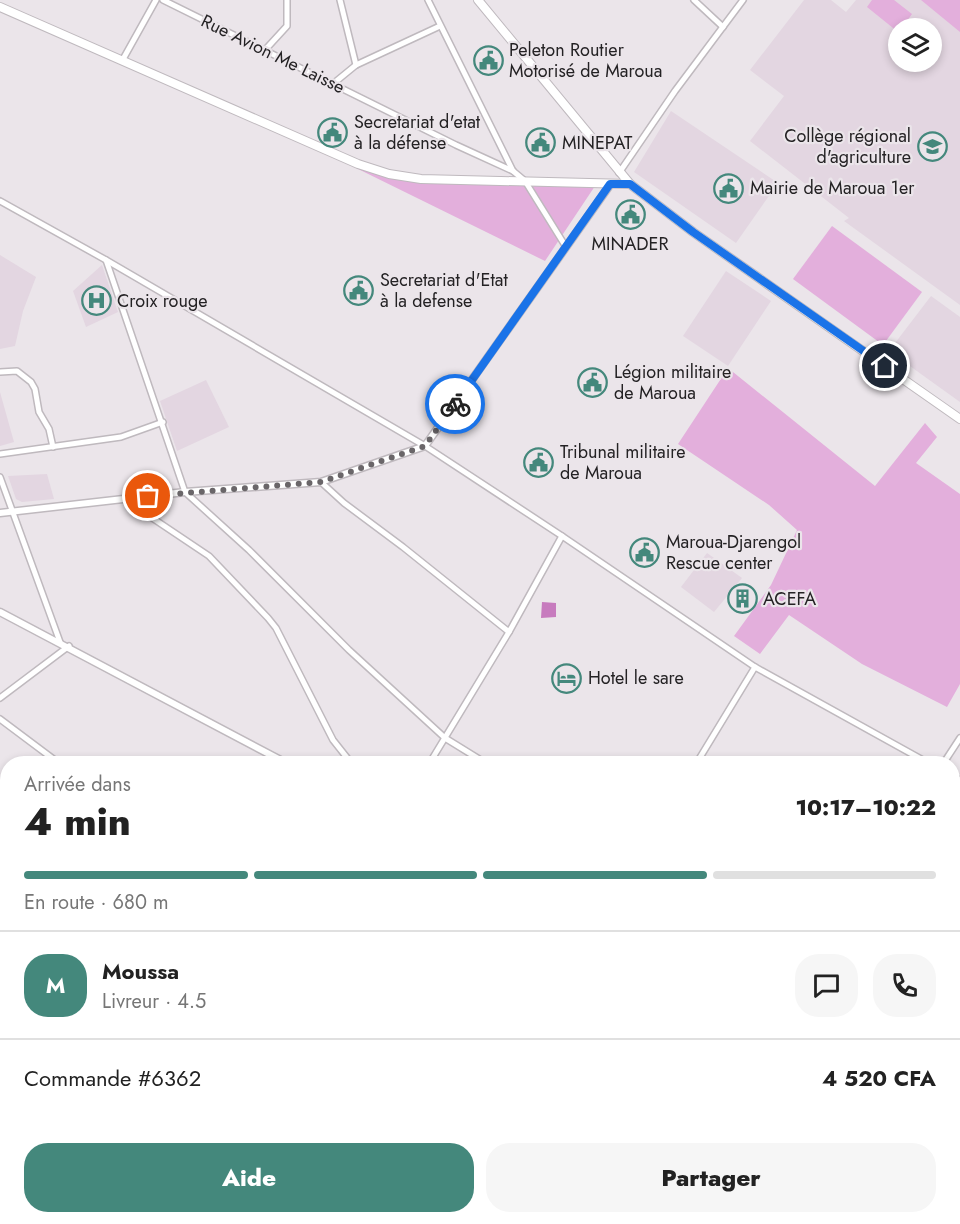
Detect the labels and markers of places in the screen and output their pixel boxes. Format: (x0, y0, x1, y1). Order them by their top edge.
place label: Peleton Routier Motorisé de Maroua (509, 37, 662, 84)
public building icon: Peleton Routier Motorisé de Maroua (472, 44, 504, 76)
place label: Secretariat d'etat à la défense (354, 109, 481, 156)
public building icon: Secretariat d'etat à la défense (317, 116, 349, 148)
place label: Collège régional d'agriculture (784, 123, 911, 170)
public building icon: MINEPAT (525, 127, 557, 159)
place label: MINEPAT (562, 130, 633, 156)
school or university icon: Collège régional d'agriculture (916, 130, 948, 162)
public building icon: Mairie de Maroua 1er (713, 172, 745, 204)
place label: Mairie de Maroua 1er (750, 175, 915, 201)
public building icon: MINADER (614, 199, 646, 231)
place label: MINADER (591, 231, 669, 257)
place label: Secretariat d'Etat à la defense (380, 267, 508, 314)
public building icon: Secretariat d'Etat à la defense (343, 274, 375, 306)
hospital icon: Croix rouge (80, 285, 112, 317)
place label: Croix rouge (117, 288, 207, 314)
pin (859, 340, 910, 391)
place label: Légion militaire de Maroua (614, 359, 731, 406)
public building icon: Légion militaire de Maroua (577, 366, 609, 398)
place label: Tribunal militaire de Maroua (560, 439, 686, 486)
public building icon: Tribunal militaire de Maroua (523, 446, 555, 478)
pin (122, 470, 173, 521)
place label: Maroua-Djarengol Rescue center (666, 529, 801, 576)
public building icon: Maroua-Djarengol Rescue center (629, 536, 661, 568)
building icon: ACEFA (726, 583, 758, 615)
place label: ACEFA (763, 586, 816, 612)
hotel icon: Hotel le sare (551, 662, 583, 694)
place label: Hotel le sare (588, 665, 684, 691)

